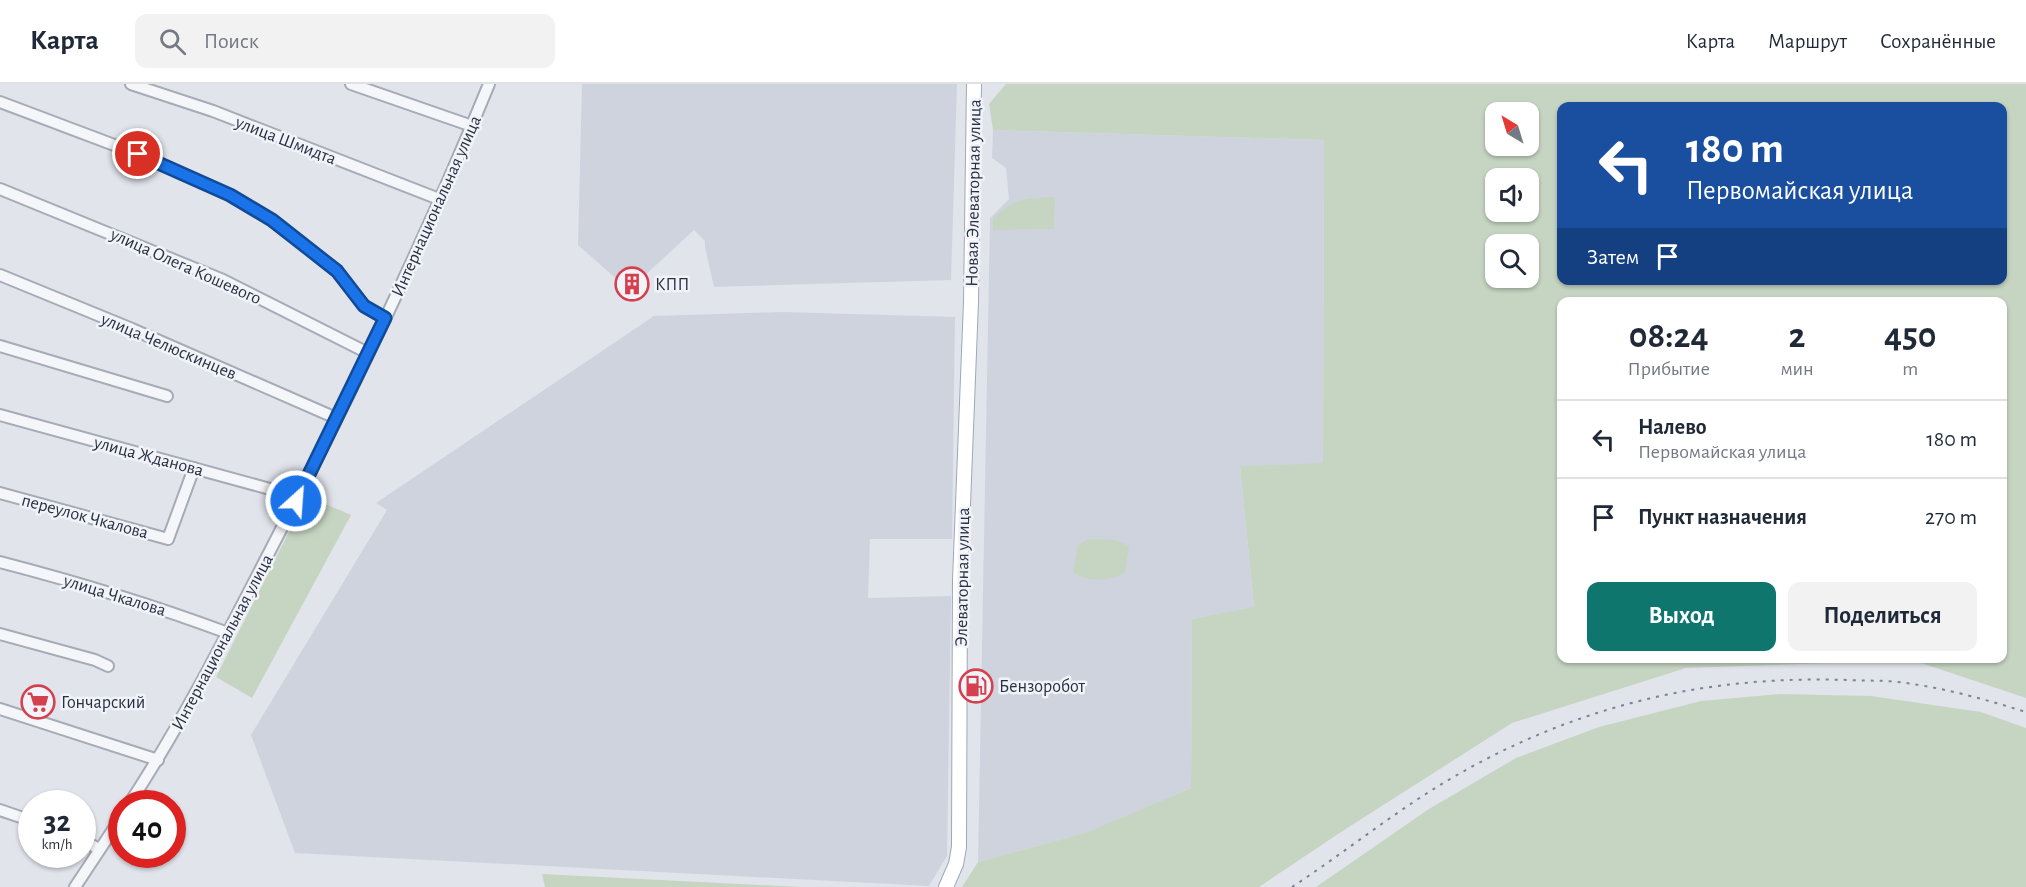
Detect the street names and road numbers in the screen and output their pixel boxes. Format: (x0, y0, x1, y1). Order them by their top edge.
street label: Новая Элеваторная улица (963, 99, 985, 287)
street label: улица Шмидта (232, 113, 339, 168)
street label: Интернациональная улица (389, 113, 485, 300)
street label: улица Олега Кошевого (107, 225, 264, 308)
street label: улица Челюскинцев (97, 310, 239, 384)
street label: улица Жданова (91, 433, 205, 480)
street label: переулок Чкалова (19, 491, 150, 543)
street label: Элеваторная улица (953, 507, 973, 647)
street label: Интернациональная улица (169, 552, 277, 733)
street label: улица Чкалова (60, 572, 168, 620)

